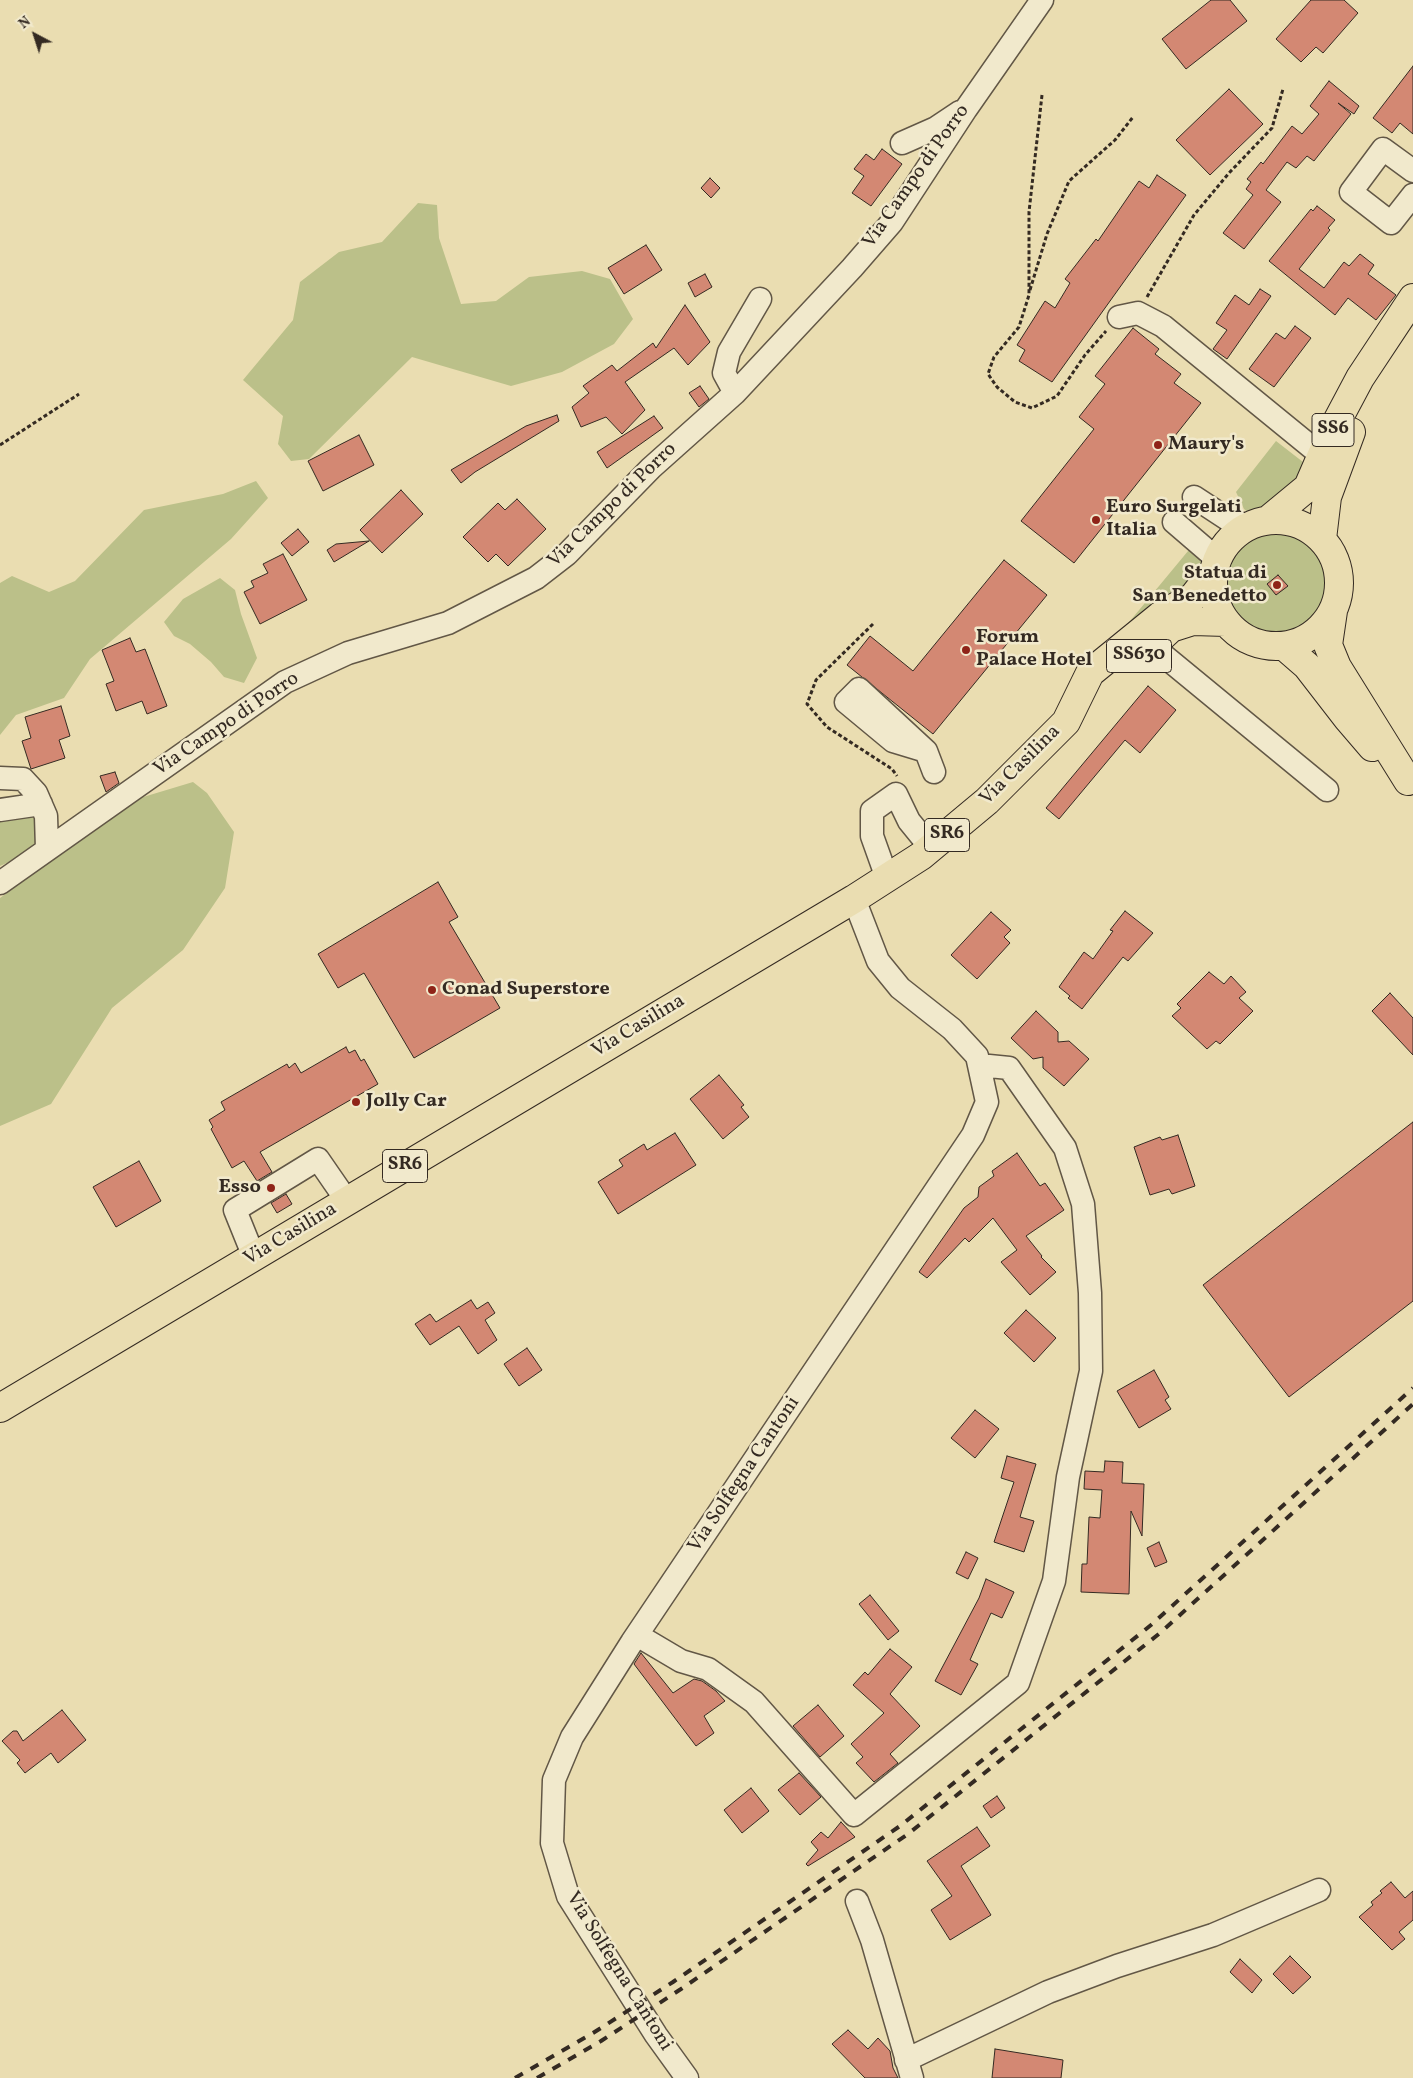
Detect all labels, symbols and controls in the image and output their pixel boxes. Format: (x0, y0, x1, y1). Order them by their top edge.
north arrow (10, 10, 60, 60)
text: N (15, 13, 35, 34)
street label: Via Campo di Porro (858, 100, 976, 254)
road number: SS6 (1312, 414, 1354, 446)
place label: Maury's (1168, 433, 1244, 457)
street label: Via Campo di Porro (543, 438, 683, 574)
marker: Maury's (1152, 439, 1164, 451)
place label: Euro Surgelati Italia (1106, 496, 1242, 543)
marker: Euro Surgelati Italia (1090, 514, 1102, 526)
place label: Statua di San Benedetto (1132, 562, 1267, 609)
marker: Statua di San Benedetto (1271, 579, 1283, 591)
place label: Forum Palace Hotel (976, 626, 1092, 673)
road number: SS630 (1106, 640, 1172, 672)
marker: Forum Palace Hotel (960, 644, 972, 656)
street label: Via Campo di Porro (150, 667, 304, 783)
street label: Via Casilina (976, 721, 1066, 811)
road number: SR6 (924, 818, 970, 852)
place label: Conad Superstore (442, 978, 610, 1002)
marker: Conad Superstore (426, 984, 438, 996)
street label: Via Casilina (588, 990, 690, 1064)
place label: Jolly Car (366, 1090, 447, 1114)
marker: Jolly Car (350, 1096, 362, 1108)
road number: SR6 (382, 1150, 428, 1182)
place label: Esso (219, 1176, 261, 1200)
marker: Esso (265, 1182, 277, 1194)
street label: Via Casilina (240, 1198, 342, 1272)
street label: Via Solfegna Cantoni (684, 1392, 806, 1558)
street label: Via Solfegna Cantoni (559, 1888, 677, 2056)

